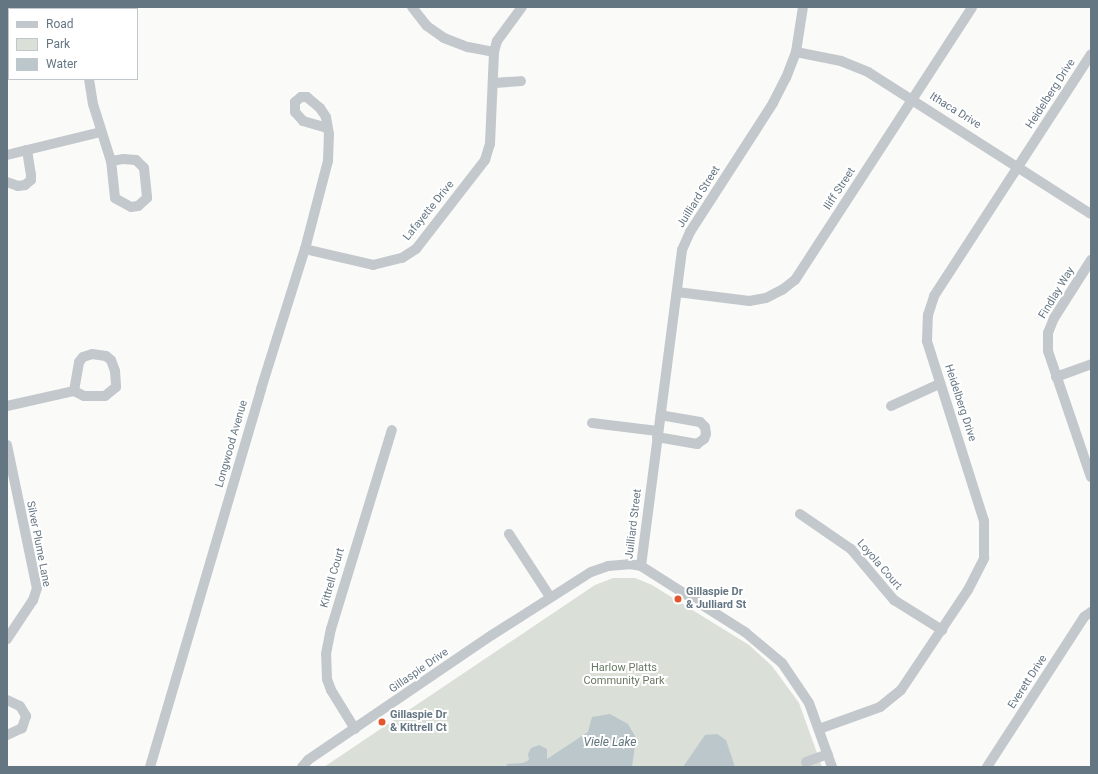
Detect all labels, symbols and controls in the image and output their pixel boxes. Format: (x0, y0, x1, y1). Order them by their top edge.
legend (8, 8, 138, 80)
text: Road (46, 17, 74, 31)
text: Park (46, 37, 70, 51)
text: Water (46, 57, 77, 71)
street label: Heidelberg Drive (1024, 57, 1078, 131)
street label: Ithaca Drive (927, 90, 983, 132)
street label: Juilliard Street (675, 164, 723, 230)
street label: Iliff Street (821, 165, 859, 213)
street label: Lafayette Drive (401, 178, 457, 244)
street label: Findlay Way (1036, 265, 1078, 321)
street label: Heidelberg Drive (941, 363, 979, 443)
street label: Longwood Avenue (213, 399, 251, 489)
street label: Juilliard Street (623, 488, 645, 560)
street label: Silver Plume Lane (23, 500, 53, 588)
street label: Loyola Court (854, 537, 904, 593)
street label: Kittrell Court (318, 547, 348, 609)
place label: Gillaspie Dr & Julliard St (686, 586, 746, 612)
marker: Gillaspie Dr & Julliard St (673, 594, 683, 604)
street label: Gillaspie Drive (387, 646, 451, 696)
street label: Everett Drive (1006, 653, 1050, 711)
park label: Harlow Platts Community Park (583, 662, 665, 688)
place label: Gillaspie Dr & Kittrell Ct (390, 709, 447, 735)
marker: Gillaspie Dr & Kittrell Ct (377, 717, 387, 727)
water label: Viele Lake (584, 736, 636, 750)

